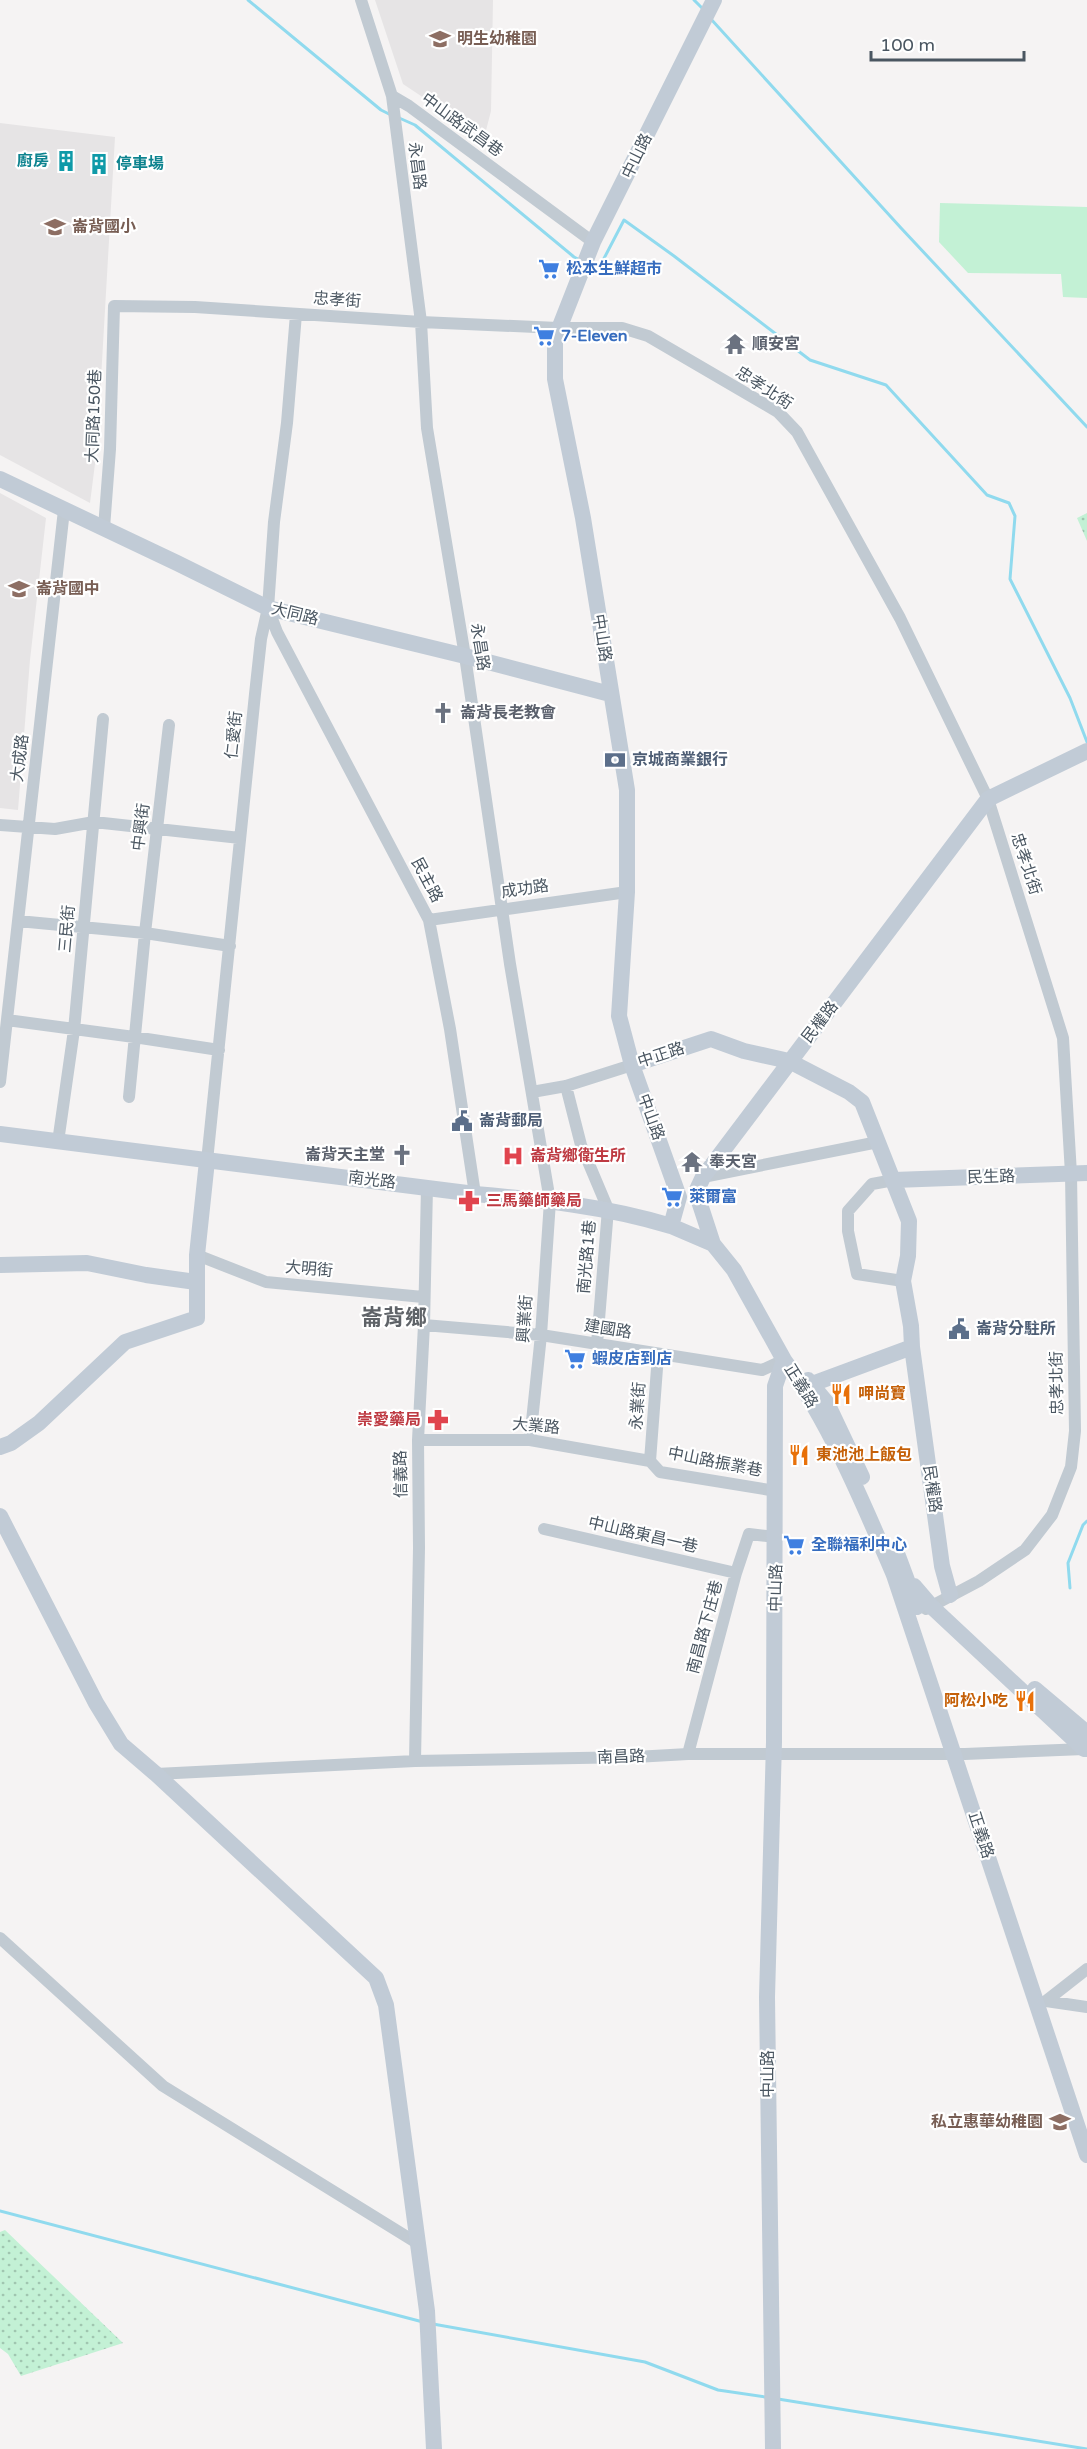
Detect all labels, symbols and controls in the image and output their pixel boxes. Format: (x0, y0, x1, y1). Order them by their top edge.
scale bar (871, 24, 1024, 62)
school or university icon: 明生幼稚園 (428, 27, 452, 51)
place label: 明生幼稚園 (457, 29, 537, 49)
text: 100 m (880, 34, 935, 56)
street label: 中山路武昌巷 (417, 89, 507, 161)
street label: 中山路 (617, 130, 657, 182)
street label: 永昌路 (404, 141, 430, 191)
building icon: 廚房 (54, 149, 78, 173)
place label: 廚房 (17, 151, 49, 171)
building icon: 停車場 (87, 152, 111, 176)
place label: 停車場 (116, 154, 164, 174)
school or university icon: 崙背國小 (43, 215, 67, 239)
place label: 崙背國小 (72, 217, 136, 237)
supermarket icon: 松本生鮮超市 (537, 257, 561, 281)
place label: 松本生鮮超市 (566, 259, 662, 279)
street label: 忠孝街 (312, 288, 362, 312)
supermarket icon: 7-Eleven (532, 324, 556, 348)
place label: 7-Eleven (561, 326, 628, 346)
temple icon: 順安宮 (723, 332, 747, 356)
place label: 順安宮 (752, 334, 800, 354)
street label: 忠孝北街 (732, 362, 796, 414)
street label: 大同路150巷 (82, 369, 106, 463)
school or university icon: 崙背國中 (7, 577, 31, 601)
place label: 崙背國中 (36, 579, 100, 599)
street label: 大同路 (269, 598, 321, 630)
street label: 中山路 (588, 613, 616, 663)
street label: 永昌路 (466, 622, 494, 672)
church icon: 崙背長老教會 (431, 701, 455, 725)
place label: 崙背長老教會 (460, 703, 556, 723)
street label: 仁愛街 (222, 710, 246, 760)
street label: 大成路 (7, 733, 33, 783)
bank icon: 京城商業銀行 (603, 748, 627, 772)
place label: 京城商業銀行 (632, 750, 728, 770)
street label: 中興街 (128, 802, 154, 852)
street label: 忠孝北街 (1007, 830, 1045, 898)
street label: 民主路 (407, 854, 447, 906)
street label: 成功路 (500, 876, 550, 902)
street label: 三民街 (55, 904, 79, 954)
street label: 民權路 (797, 997, 843, 1047)
street label: 中正路 (635, 1038, 687, 1072)
street label: 中山路 (633, 1091, 669, 1143)
public building icon: 崙背郵局 (450, 1109, 474, 1133)
place label: 崙背郵局 (479, 1111, 543, 1131)
church icon: 崙背天主堂 (390, 1143, 414, 1167)
hospital icon: 崙背鄉衛生所 (501, 1144, 525, 1168)
place label: 崙背天主堂 (305, 1145, 385, 1165)
place label: 崙背鄉衛生所 (530, 1146, 626, 1166)
temple icon: 奉天宮 (680, 1150, 704, 1174)
place label: 奉天宮 (709, 1152, 757, 1172)
street label: 民生路 (967, 1166, 1015, 1188)
street label: 南光路 (347, 1167, 397, 1193)
supermarket icon: 萊爾富 (660, 1185, 684, 1209)
place label: 萊爾富 (689, 1187, 737, 1207)
pharmacy icon: 三馬藥師藥局 (457, 1189, 481, 1213)
place label: 三馬藥師藥局 (486, 1191, 582, 1211)
street label: 南光路1巷 (574, 1219, 600, 1295)
street label: 大明街 (284, 1257, 334, 1281)
street label: 興業街 (513, 1294, 537, 1344)
district label: 崙背鄉 (361, 1305, 427, 1331)
street label: 建國路 (583, 1315, 633, 1343)
public building icon: 崙背分駐所 (947, 1317, 971, 1341)
place label: 崙背分駐所 (976, 1319, 1056, 1339)
supermarket icon: 蝦皮店到店 (563, 1347, 587, 1371)
place label: 蝦皮店到店 (592, 1349, 672, 1369)
street label: 忠孝北街 (1046, 1351, 1068, 1415)
street label: 正義路 (780, 1360, 822, 1412)
street label: 永業街 (626, 1381, 650, 1431)
restaurant icon: 呷尚寶 (829, 1382, 853, 1406)
place label: 呷尚寶 (858, 1384, 906, 1404)
pharmacy icon: 崇愛藥局 (426, 1408, 450, 1432)
place label: 崇愛藥局 (357, 1410, 421, 1430)
street label: 大業路 (511, 1414, 561, 1438)
street label: 中山路振業巷 (666, 1443, 764, 1481)
restaurant icon: 東池池上飯包 (787, 1443, 811, 1467)
place label: 東池池上飯包 (816, 1445, 912, 1465)
street label: 信義路 (391, 1450, 411, 1498)
street label: 民權路 (919, 1464, 945, 1514)
street label: 中山路東昌一巷 (586, 1513, 700, 1557)
supermarket icon: 全聯福利中心 (782, 1533, 806, 1557)
place label: 全聯福利中心 (811, 1535, 907, 1555)
street label: 中山路 (766, 1564, 786, 1612)
street label: 南昌路下庄巷 (683, 1578, 727, 1676)
restaurant icon: 阿松小吃 (1013, 1689, 1037, 1713)
place label: 阿松小吃 (944, 1691, 1008, 1711)
street label: 南昌路 (597, 1746, 645, 1768)
street label: 正義路 (964, 1809, 998, 1861)
street label: 中山路 (758, 2050, 778, 2098)
school or university icon: 私立惠華幼稚園 (1048, 2110, 1072, 2134)
place label: 私立惠華幼稚園 (931, 2112, 1043, 2132)

